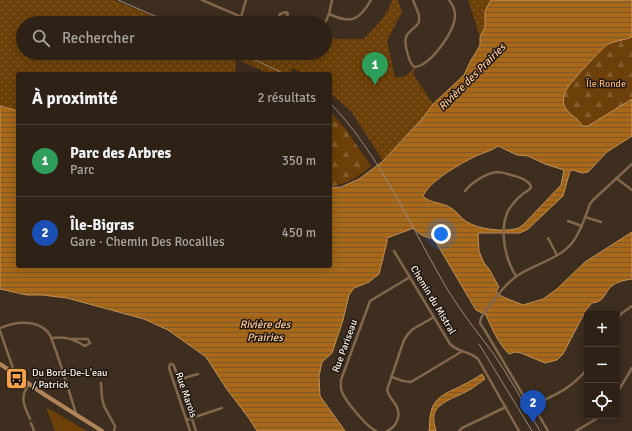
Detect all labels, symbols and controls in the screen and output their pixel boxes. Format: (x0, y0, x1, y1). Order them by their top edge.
search box (16, 16, 332, 60)
icon: search (30, 27, 52, 49)
text: Rechercher (62, 29, 135, 47)
water label: Rivière des Prairies (436, 40, 509, 113)
pin: 1 (362, 52, 388, 85)
park label: Île Ronde (585, 78, 626, 90)
text: À proximité (32, 88, 118, 109)
text: 2 résultats (257, 90, 316, 106)
text: Parc des Arbres (70, 144, 171, 162)
text: 1 (41, 153, 49, 169)
text: 350 m (282, 153, 316, 169)
text: Parc (70, 162, 94, 178)
text: Île-Bigras (70, 216, 134, 234)
your location (431, 224, 451, 244)
text: 2 (41, 225, 49, 241)
text: 450 m (282, 225, 316, 241)
text: Gare · Chemin Des Rocailles (70, 234, 225, 250)
street label: Chemin du Mistral (408, 263, 458, 337)
map controls (584, 311, 620, 419)
button: + (584, 311, 620, 347)
water label: Rivière des Prairies (240, 318, 292, 344)
street label: Rue Pariseau (330, 318, 360, 374)
button: − (584, 347, 620, 383)
bus stop icon: Du Bord-De-L'eau / Patrick (4, 366, 30, 392)
place label: Du Bord-De-L'eau / Patrick (32, 367, 108, 391)
street label: Rue Marois (173, 371, 200, 420)
button: locate (584, 383, 620, 419)
pin: 2 (520, 390, 546, 423)

